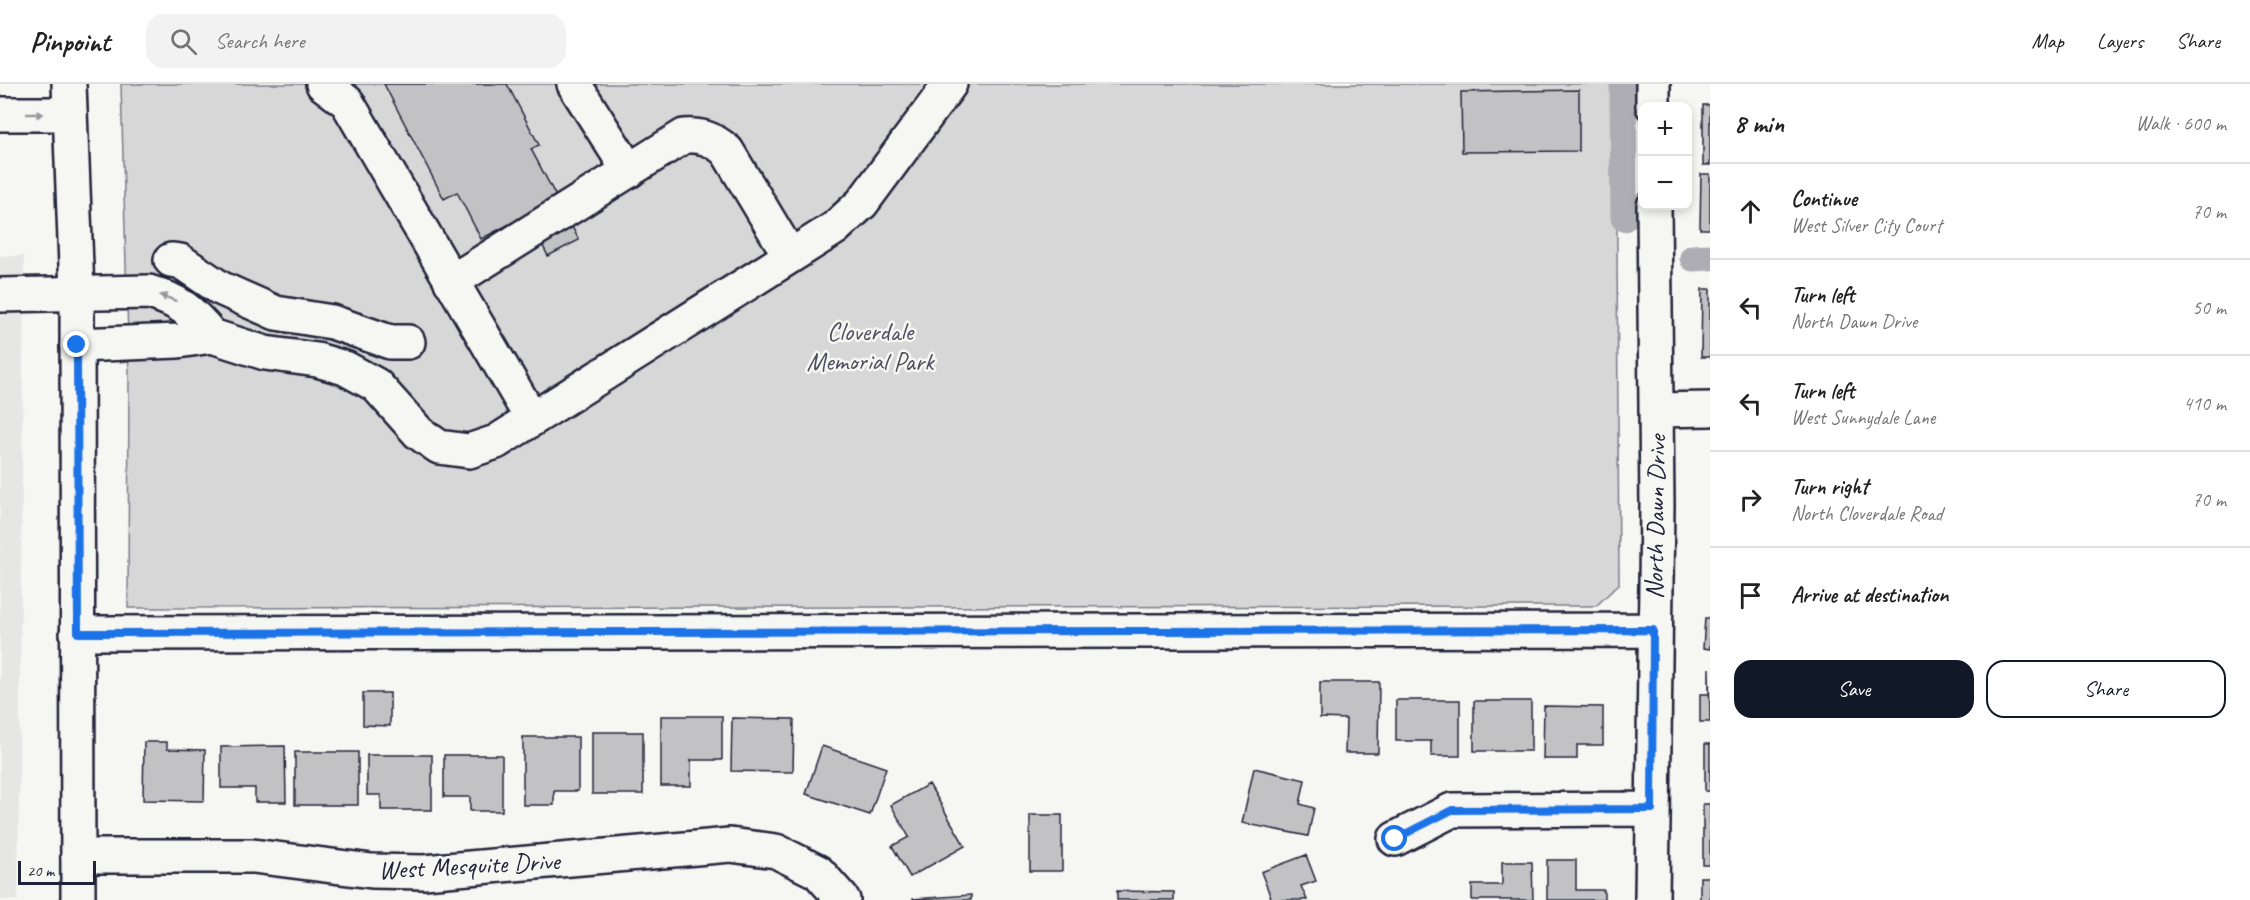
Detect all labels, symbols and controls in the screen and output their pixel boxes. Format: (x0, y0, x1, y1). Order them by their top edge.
search box (146, 14, 566, 68)
text: Pinpoint (30, 24, 110, 59)
icon: search (167, 25, 200, 58)
text: Search here (215, 27, 305, 55)
text: Map (2031, 28, 2064, 54)
text: Layers (2097, 28, 2143, 54)
text: Share (2176, 28, 2220, 54)
map controls (1638, 102, 1692, 210)
button: + (1638, 102, 1692, 156)
text: 8 min (1734, 107, 1784, 140)
one-way arrow (25, 109, 44, 119)
text: Walk · 600 m (2136, 111, 2226, 136)
button: − (1638, 156, 1692, 210)
text: Continue (1791, 185, 1857, 213)
icon: ahead (1734, 195, 1767, 228)
text: 70 m (2192, 199, 2226, 224)
text: West Silver City Court (1791, 213, 1942, 238)
text: Turn left (1791, 281, 1855, 309)
icon: left (1734, 291, 1767, 324)
one-way arrow (159, 293, 177, 303)
text: 50 m (2192, 295, 2226, 320)
text: North Dawn Drive (1791, 309, 1917, 334)
park label: Cloverdale Memorial Park (806, 315, 935, 378)
route end (63, 331, 89, 357)
text: Turn left (1791, 377, 1855, 405)
icon: left (1734, 387, 1767, 420)
text: 410 m (2183, 391, 2226, 416)
text: West Sunnydale Lane (1791, 405, 1935, 430)
street label: North Dawn Drive (1638, 432, 1673, 599)
text: Turn right (1791, 473, 1868, 501)
icon: right (1734, 483, 1767, 516)
text: 70 m (2192, 487, 2226, 512)
text: North Cloverdale Road (1791, 501, 1943, 526)
icon: arrive (1734, 579, 1767, 612)
text: Arrive at destination (1791, 581, 1948, 609)
button: Save (1734, 660, 1974, 718)
button: Share (1986, 660, 2226, 718)
route start (1381, 825, 1407, 851)
street label: West Mesquite Drive (378, 844, 563, 887)
scale bar (18, 858, 96, 886)
text: 20 m (27, 861, 54, 881)

